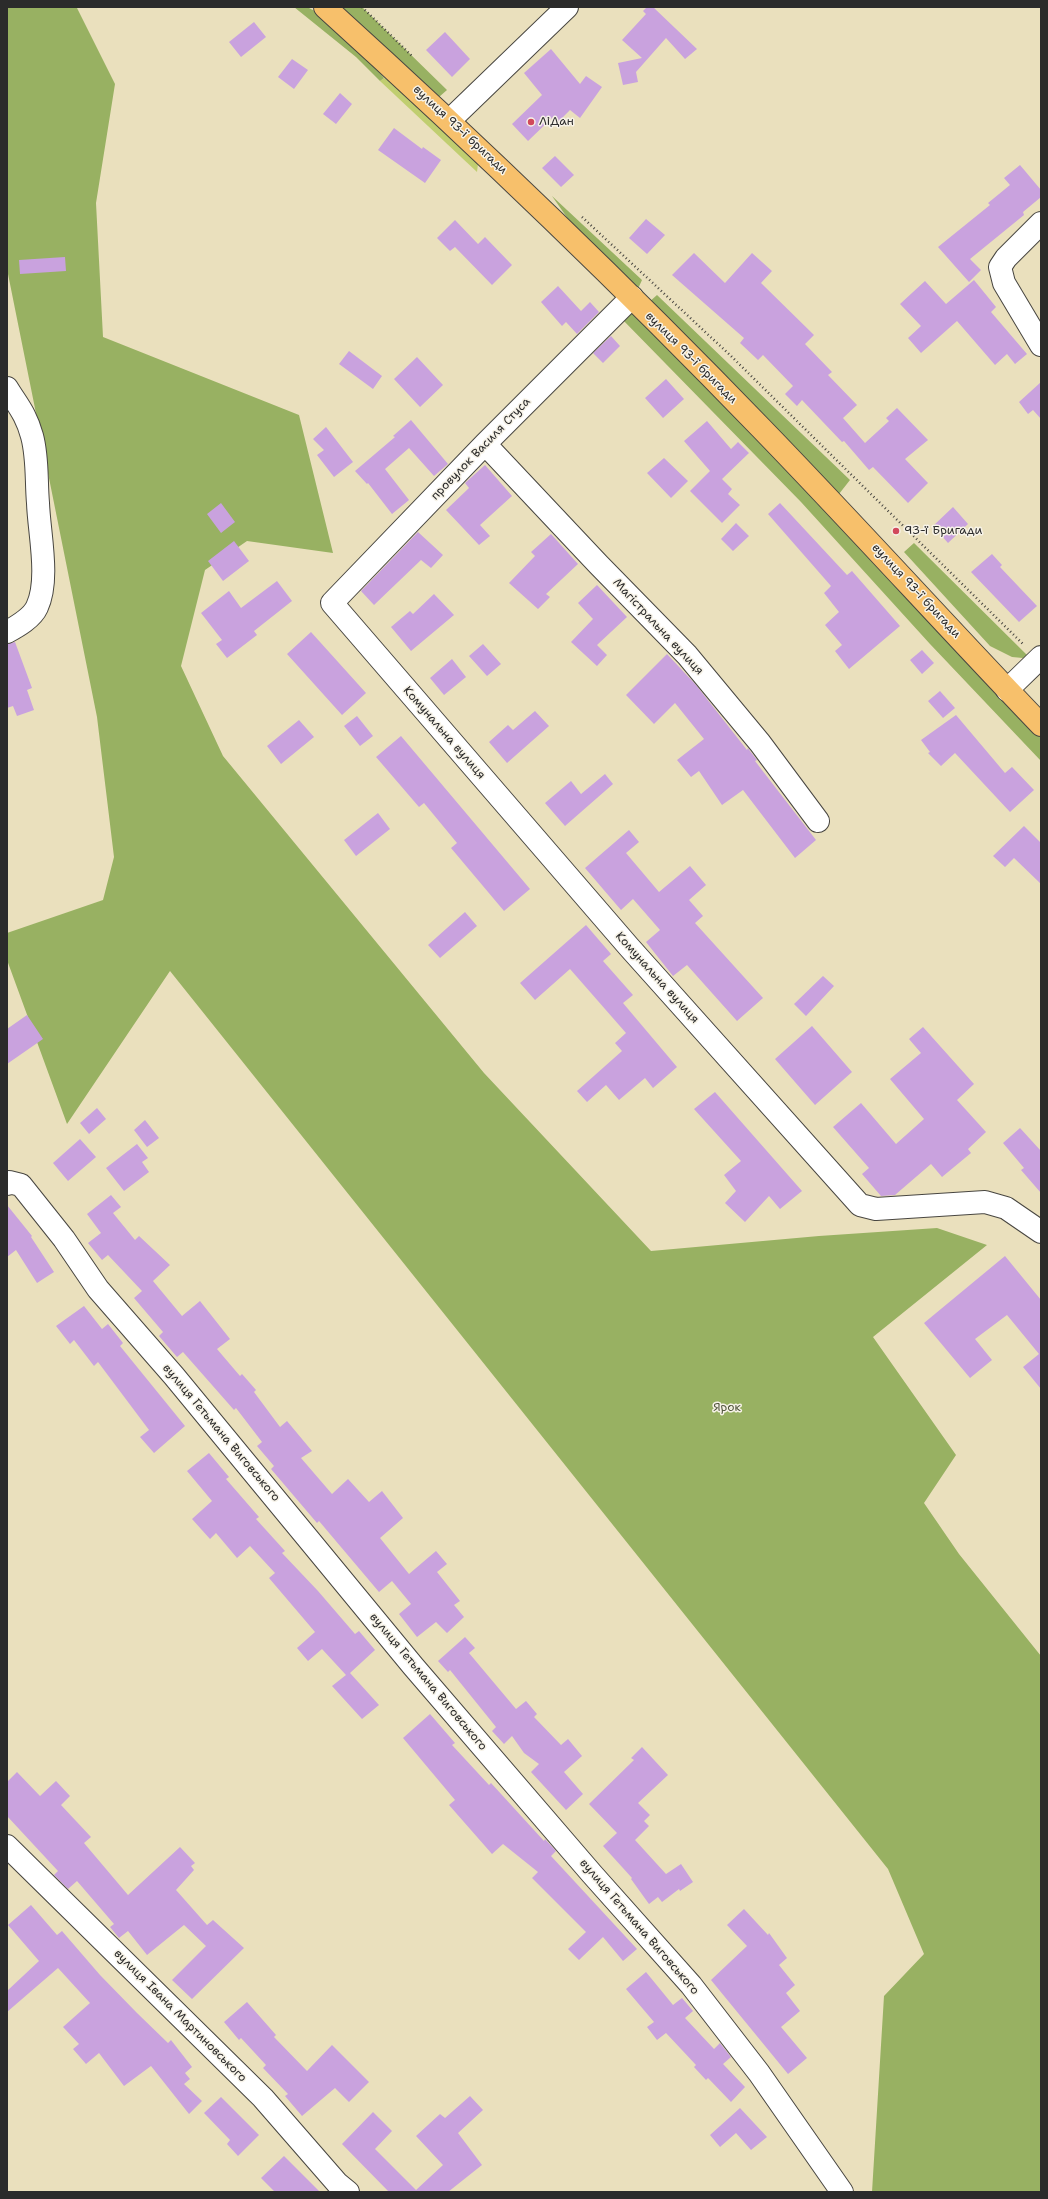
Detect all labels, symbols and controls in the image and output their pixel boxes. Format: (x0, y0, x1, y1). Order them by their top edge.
street label: вулиця 93-ї бригади (410, 83, 510, 177)
place label: ЛіДан (539, 115, 574, 129)
marker: ЛіДан (526, 117, 536, 127)
street label: вулиця 93-ї бригади (642, 309, 740, 407)
street label: провулок Василя Стуса (428, 395, 534, 503)
place label: 93-ї Бригади (904, 524, 982, 538)
marker: 93-ї Бригади (891, 526, 901, 536)
street label: вулиця 93-ї бригади (869, 541, 963, 641)
street label: Магістральна вулиця (610, 576, 706, 678)
street label: Комунальна вулиця (400, 684, 488, 782)
street label: Комунальна вулиця (612, 929, 702, 1027)
street label: вулиця Гетьмана Виговського (159, 1361, 283, 1505)
park label: Ярок (713, 1401, 741, 1415)
street label: вулиця Гетьмана Виговського (366, 1610, 490, 1754)
street label: вулиця Гетьмана Виговського (576, 1856, 702, 1998)
street label: вулиця Івана Мартиновського (111, 1947, 249, 2085)

